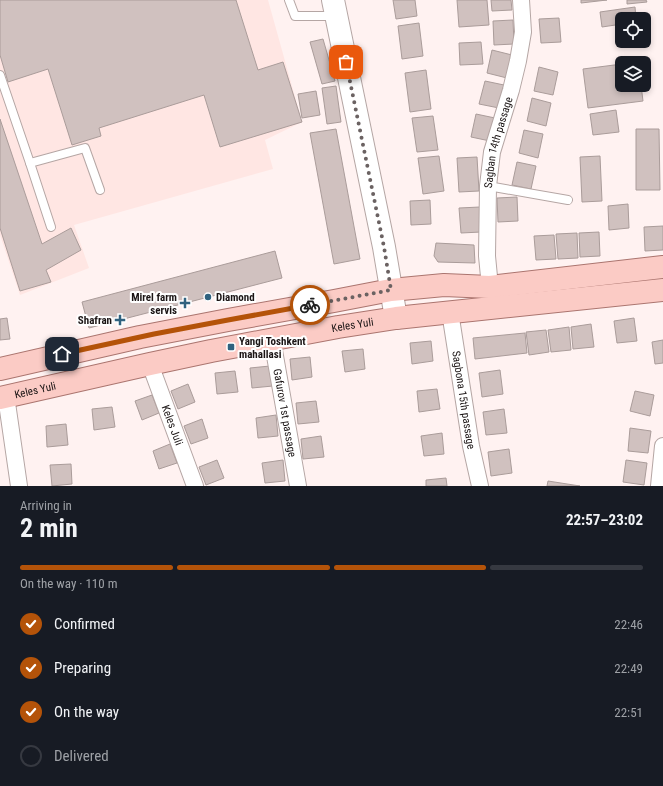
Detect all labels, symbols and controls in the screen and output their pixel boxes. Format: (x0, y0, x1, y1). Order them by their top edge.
map controls (615, 12, 651, 92)
button: locate (615, 12, 651, 48)
pin (329, 45, 363, 79)
icon: bag (335, 51, 357, 73)
button: layers (615, 56, 651, 92)
street label: Sagban 14th passage (482, 95, 516, 189)
courier (290, 285, 330, 325)
place label: Mirel farm servis (131, 291, 177, 317)
place label: Diamond (216, 291, 255, 304)
marker: Diamond (203, 292, 213, 302)
icon: bike (299, 294, 321, 316)
marker: Mirel farm servis (180, 298, 190, 308)
place label: Shafran (78, 314, 112, 327)
marker: Shafran (115, 315, 125, 325)
street label: Keles Yuli (330, 316, 374, 335)
place label: Yangi Toshkent mahallasi (239, 335, 306, 361)
pin (45, 337, 79, 371)
marker: Yangi Toshkent mahallasi (226, 342, 236, 352)
icon: home (51, 343, 73, 365)
street label: Sagbona 15th passage (449, 350, 478, 450)
street label: Gafurov 1st passage (270, 368, 299, 458)
street label: Keles Yuli (13, 380, 57, 402)
street label: Keles Juli (159, 403, 185, 447)
text: Arriving in (20, 498, 72, 513)
text: 22:57–23:02 (566, 511, 643, 529)
text: 2 min (20, 513, 78, 543)
text: On the way · 110 m (20, 576, 117, 591)
icon: check (20, 613, 42, 635)
text: Confirmed (54, 615, 115, 633)
text: 22:46 (614, 617, 643, 632)
icon: check (20, 657, 42, 679)
text: Preparing (54, 659, 111, 677)
text: 22:49 (614, 661, 643, 676)
icon: check (20, 701, 42, 723)
text: On the way (54, 703, 119, 721)
text: 22:51 (614, 705, 643, 720)
text: Delivered (54, 747, 109, 765)

